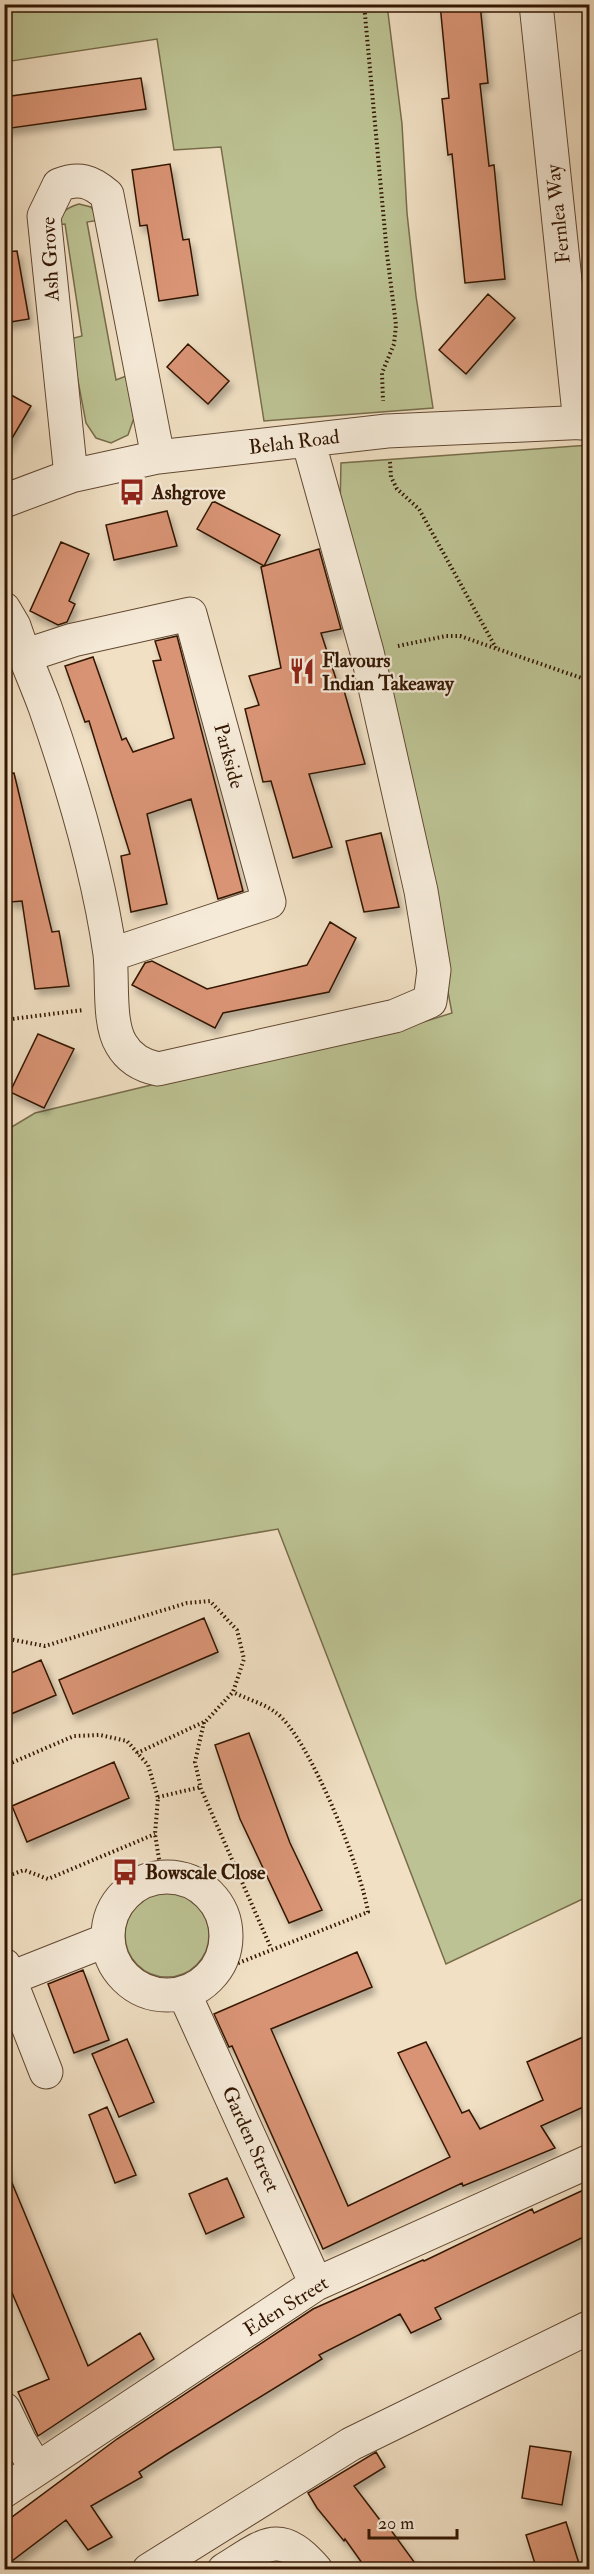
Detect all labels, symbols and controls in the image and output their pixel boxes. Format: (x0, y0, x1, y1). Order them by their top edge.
street label: Fernlea Way (540, 162, 576, 265)
street label: Ash Grove (35, 216, 65, 303)
street label: Belah Road (247, 424, 341, 460)
bus stop icon: Ashgrove (117, 477, 147, 507)
place label: Ashgrove (151, 480, 226, 506)
place label: Flavours Indian Takeaway (322, 648, 455, 697)
restaurant icon: Flavours Indian Takeaway (287, 656, 317, 686)
street label: Parkside (208, 721, 250, 791)
bus stop icon: Bowscale Close (110, 1857, 140, 1887)
place label: Bowscale Close (145, 1860, 266, 1885)
street label: Garden Street (217, 2082, 286, 2196)
street label: Eden Street (239, 2270, 333, 2342)
scale bar (369, 2502, 458, 2540)
text: 20 m (378, 2512, 414, 2535)

